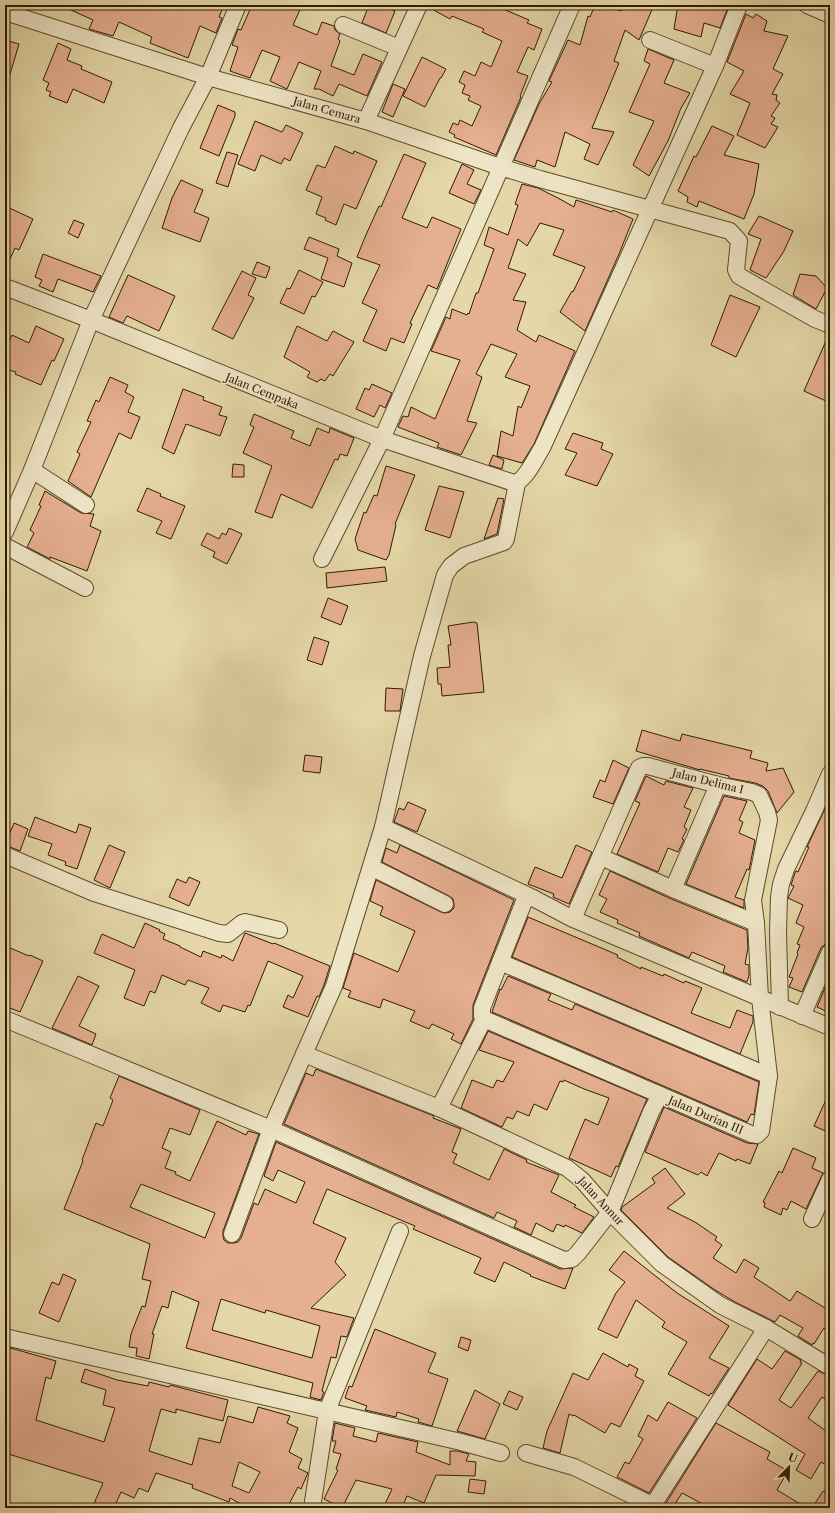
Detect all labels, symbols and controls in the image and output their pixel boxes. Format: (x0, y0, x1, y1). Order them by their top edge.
street label: Jalan Cemara (290, 93, 363, 126)
street label: Jalan Cempaka (221, 369, 301, 412)
street label: Jalan Delima I (669, 765, 745, 797)
street label: Jalan Durian III (665, 1092, 746, 1137)
street label: Jalan Annur (574, 1172, 627, 1228)
north arrow (769, 1447, 809, 1487)
text: U (786, 1450, 800, 1466)

